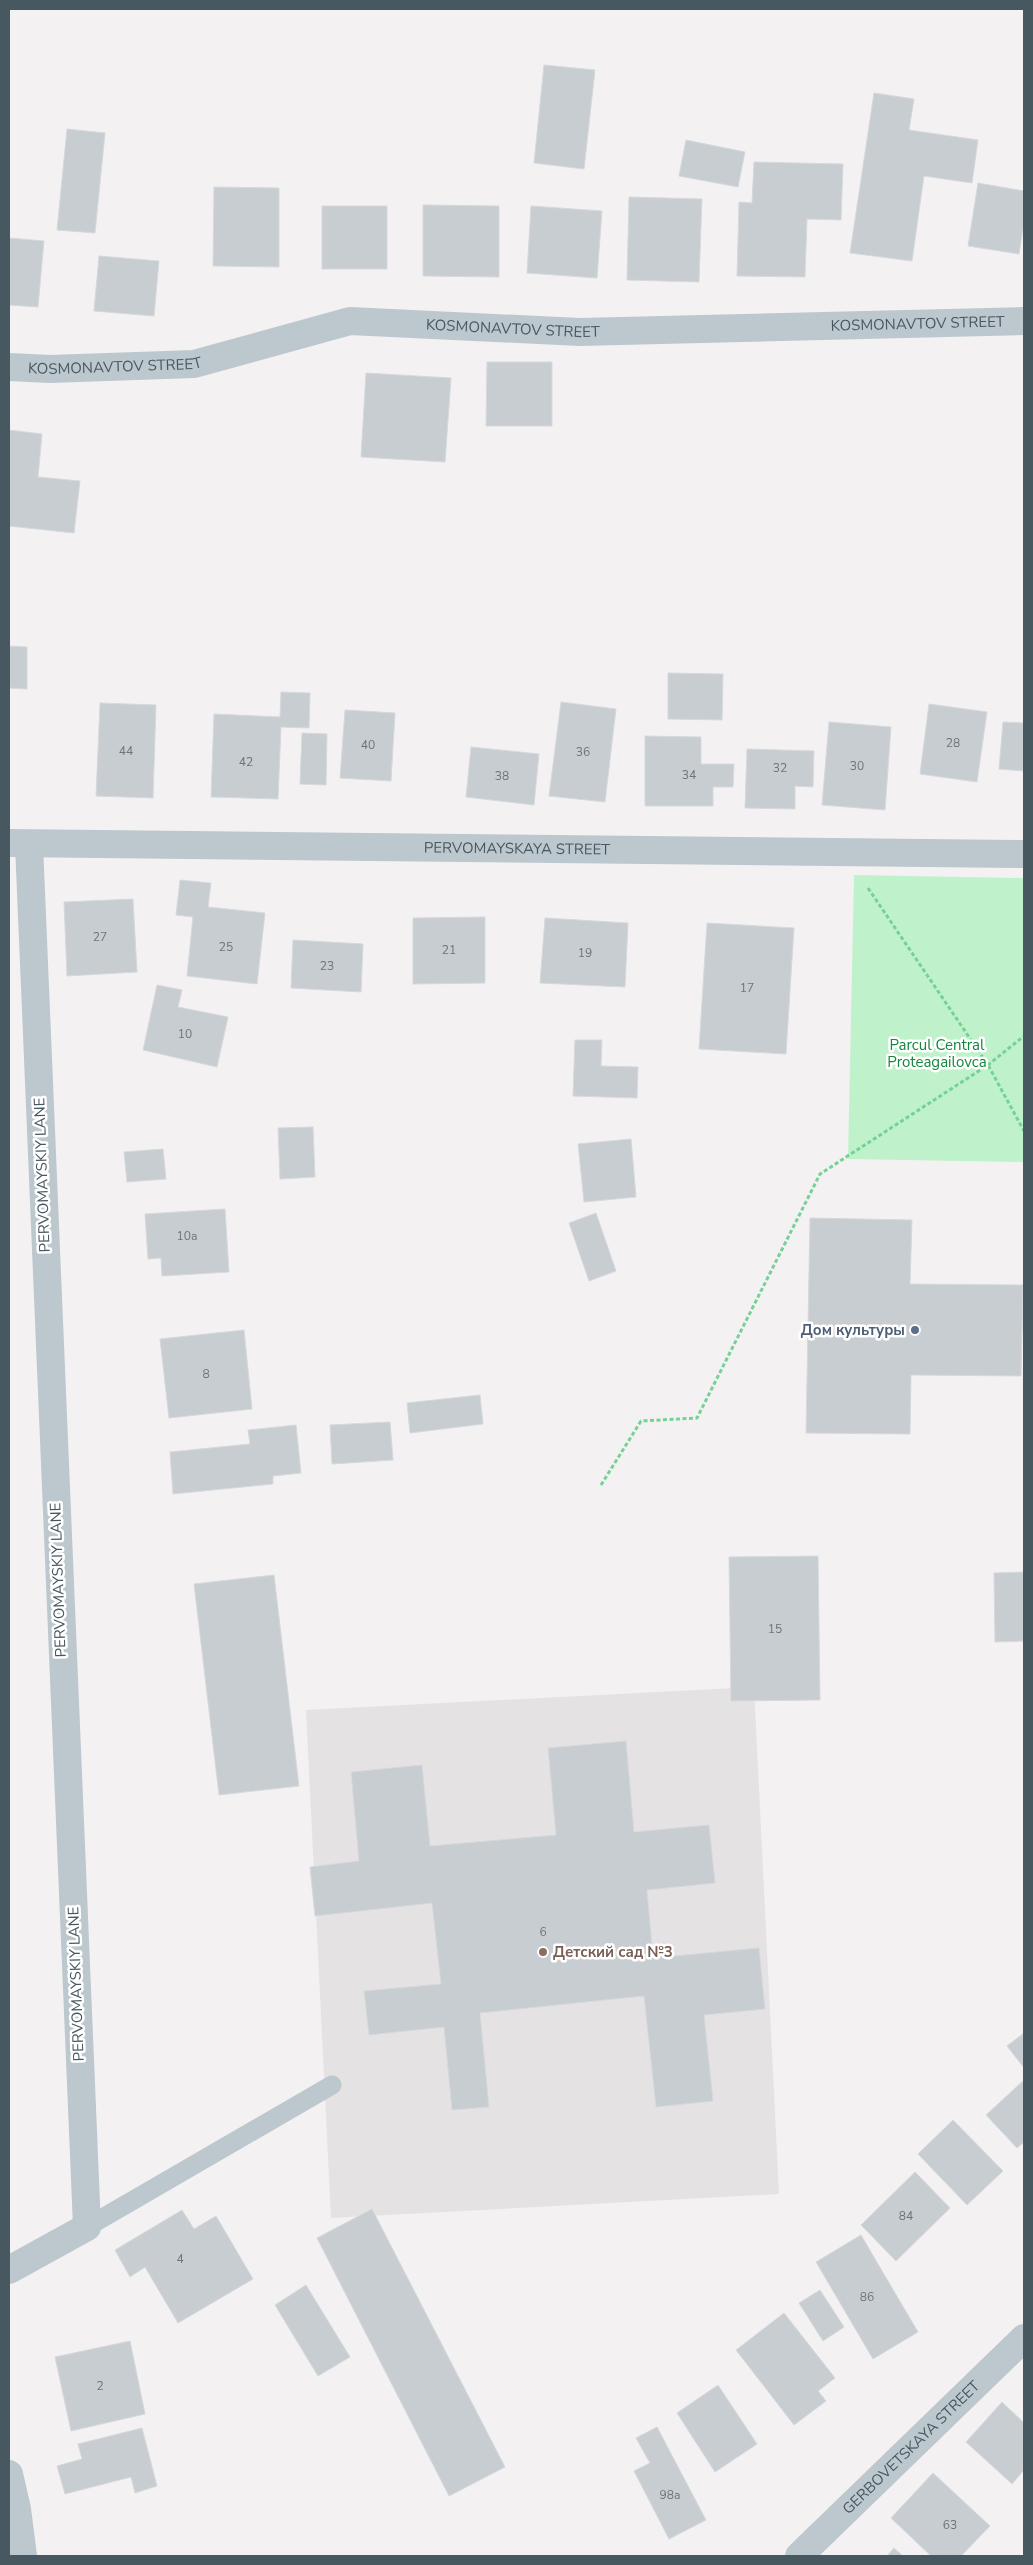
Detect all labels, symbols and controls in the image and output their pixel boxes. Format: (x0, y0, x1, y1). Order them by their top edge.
street label: KOSMONAVTOV STREET (830, 311, 1005, 336)
street label: KOSMONAVTOV STREET (425, 315, 600, 342)
street label: KOSMONAVTOV STREET (27, 352, 204, 379)
house number: 28 (946, 735, 960, 751)
house number: 40 (361, 737, 375, 753)
house number: 44 (119, 743, 133, 759)
house number: 36 (576, 744, 590, 760)
house number: 42 (239, 754, 253, 770)
house number: 30 (850, 758, 864, 774)
house number: 32 (773, 760, 787, 776)
house number: 34 (682, 767, 696, 783)
house number: 38 (495, 768, 509, 784)
street label: PERVOMAYSKAYA STREET (424, 837, 610, 860)
house number: 27 (93, 929, 107, 945)
house number: 25 (219, 939, 233, 955)
house number: 21 (442, 942, 456, 958)
house number: 19 (578, 945, 592, 961)
house number: 23 (320, 958, 334, 974)
house number: 17 (740, 980, 754, 996)
house number: 10 (178, 1026, 192, 1042)
park label: Parcul Central Proteagailovca (887, 1035, 987, 1072)
street label: PERVOMAYSKIY LANE (29, 1097, 55, 1253)
house number: 10а (177, 1228, 197, 1244)
place label: Дом культуры (801, 1320, 905, 1340)
marker: Дом культуры (909, 1324, 921, 1336)
house number: 8 (202, 1366, 210, 1382)
street label: PERVOMAYSKIY LANE (45, 1502, 71, 1658)
house number: 15 (768, 1621, 782, 1637)
street label: PERVOMAYSKIY LANE (63, 1906, 89, 2062)
house number: 6 (539, 1924, 547, 1940)
place label: Детский сад №3 (553, 1942, 673, 1962)
marker: Детский сад №3 (537, 1946, 549, 1958)
house number: 84 (899, 2208, 913, 2224)
house number: 4 (176, 2251, 184, 2267)
house number: 86 (860, 2289, 874, 2305)
street label: GERBOVETSKAYA STREET (838, 2376, 984, 2519)
house number: 2 (96, 2378, 104, 2394)
house number: 98а (660, 2487, 680, 2503)
house number: 63 (943, 2517, 957, 2533)

